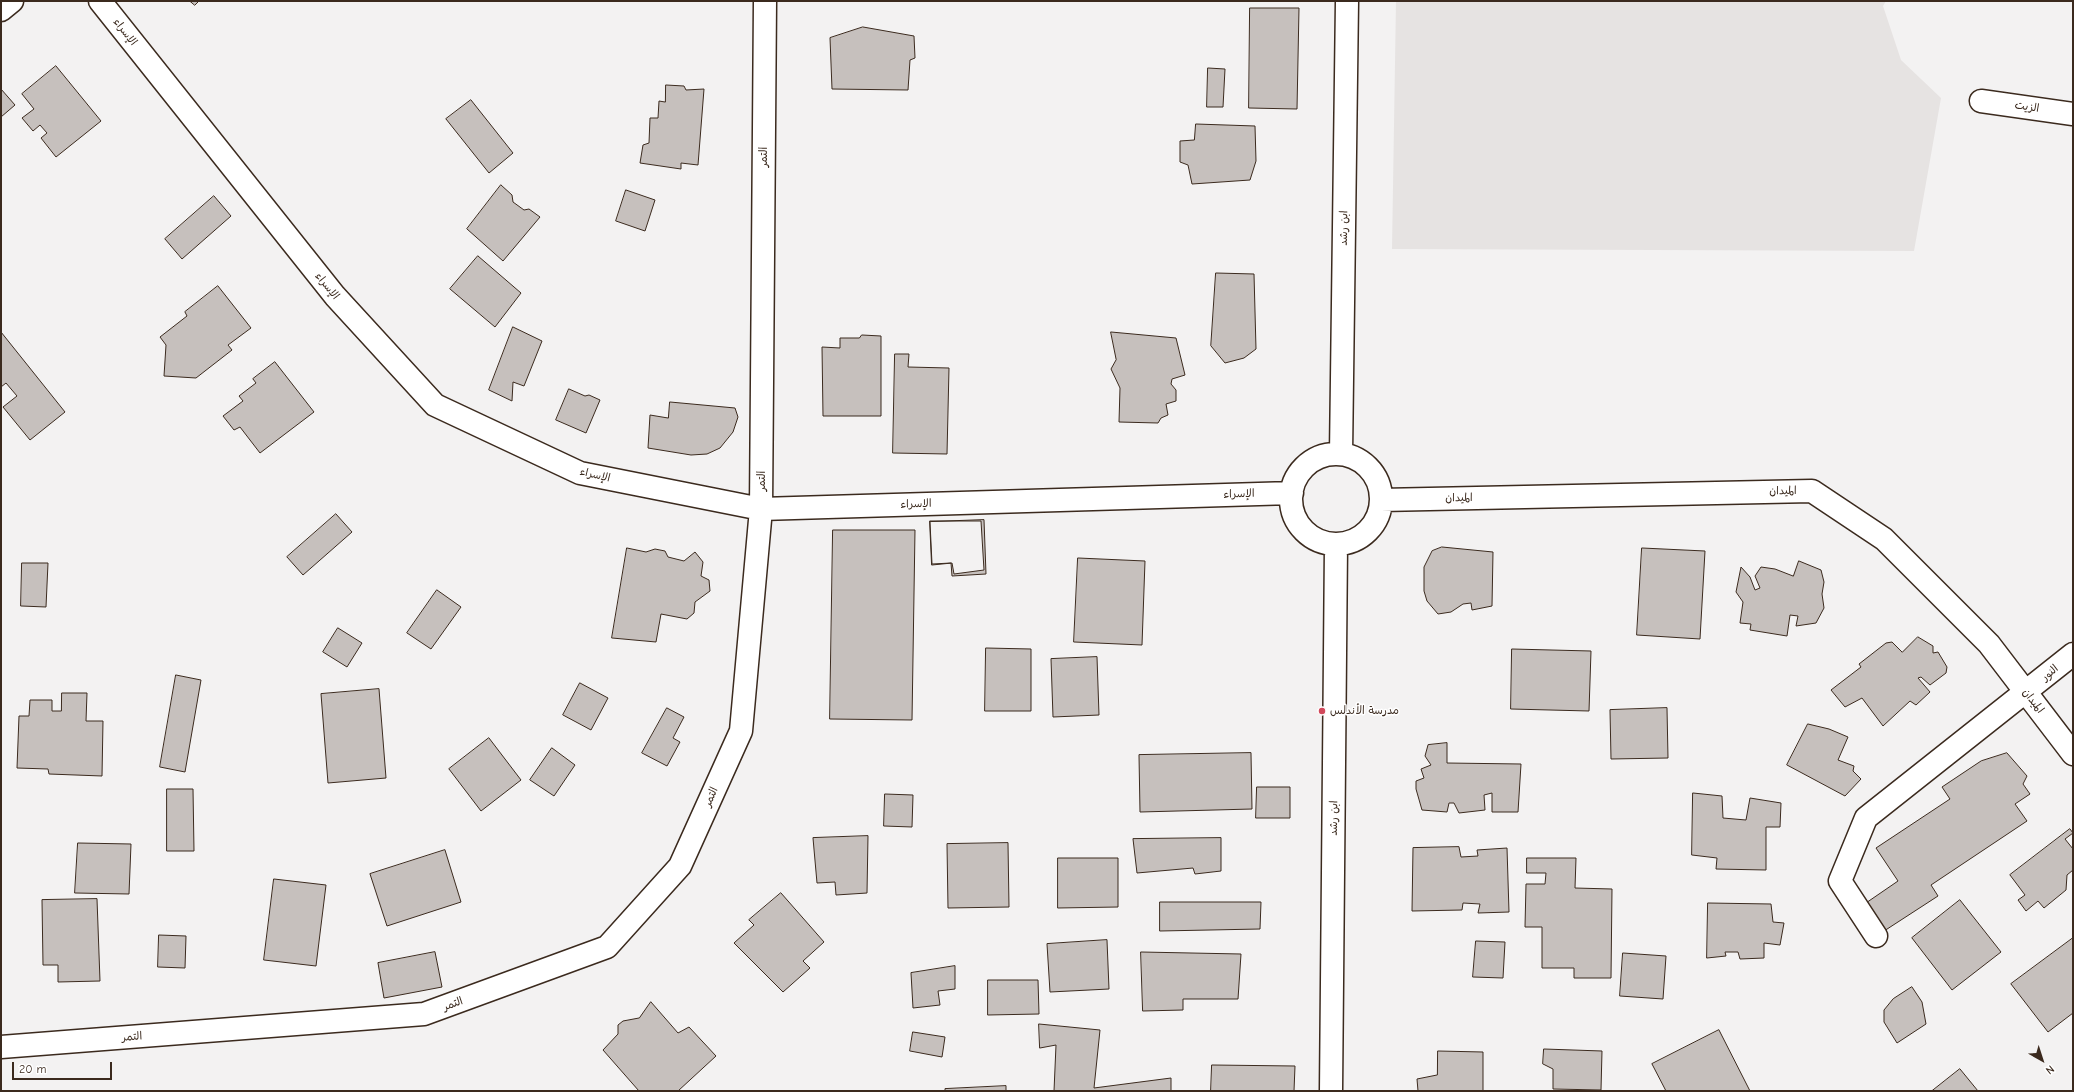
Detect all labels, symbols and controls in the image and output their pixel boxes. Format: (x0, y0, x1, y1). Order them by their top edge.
street label: الإسراء (110, 16, 140, 48)
street label: الزيت (2014, 99, 2040, 115)
street label: التمر (757, 147, 771, 167)
street label: ابن رشد (1337, 210, 1351, 246)
street label: الإسراء (312, 270, 342, 302)
street label: الإسراء (578, 465, 612, 485)
street label: التمر (755, 471, 769, 491)
street label: الميدان (1769, 484, 1797, 498)
street label: الإسراء (1223, 487, 1255, 501)
street label: الميدان (1445, 491, 1473, 505)
street label: الإسراء (900, 497, 932, 511)
street label: النور (2039, 662, 2061, 684)
street label: الميدان (2019, 686, 2047, 716)
place label: مدرسة الأندلس (1330, 704, 1399, 718)
marker: مدرسة الأندلس (1317, 706, 1327, 716)
street label: التمر (701, 785, 721, 809)
street label: ابن رشد (1327, 800, 1341, 836)
street label: التمر (441, 994, 465, 1014)
street label: التمر (121, 1030, 143, 1044)
north arrow (2022, 1040, 2062, 1080)
scale bar (14, 1054, 114, 1080)
text: 20 m (19, 1062, 47, 1076)
text: N (2043, 1062, 2057, 1077)

